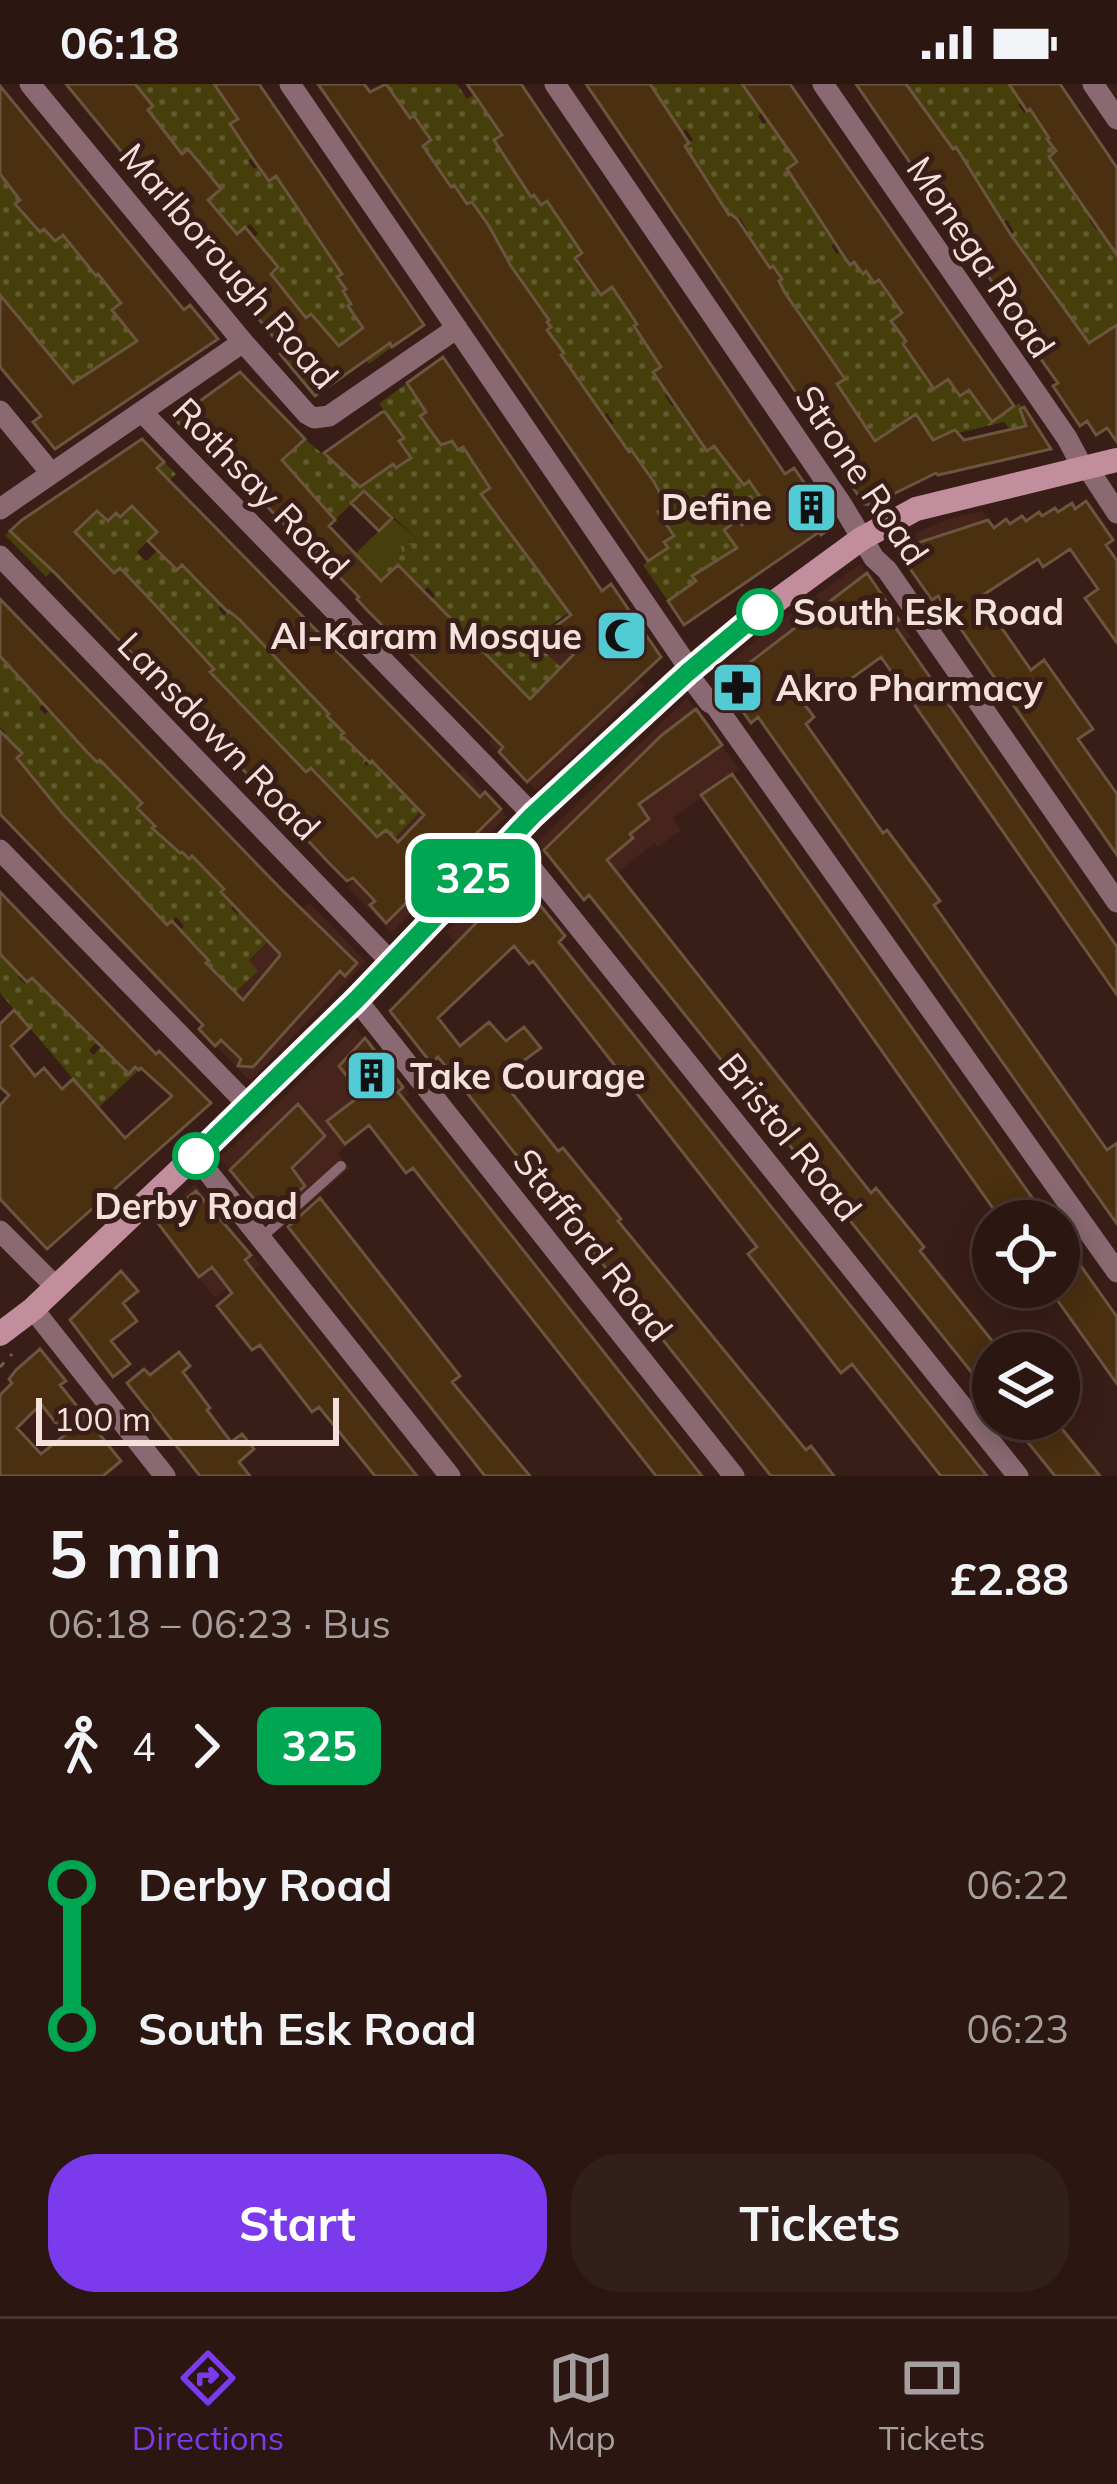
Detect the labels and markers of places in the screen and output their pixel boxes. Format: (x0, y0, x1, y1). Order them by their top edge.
building icon: Define (783, 479, 839, 535)
place label: Define (661, 484, 772, 529)
place label: South Esk Road (793, 589, 1064, 634)
marker: South Esk Road (738, 590, 782, 634)
mosque icon: Al-Karam Mosque (593, 608, 649, 664)
place label: Al-Karam Mosque (271, 613, 582, 658)
pharmacy icon: Akro Pharmacy (709, 660, 765, 716)
place label: Akro Pharmacy (776, 665, 1043, 710)
building icon: Take Courage (343, 1048, 399, 1104)
place label: Take Courage (410, 1053, 645, 1098)
marker: Derby Road (174, 1134, 218, 1178)
place label: Derby Road (94, 1183, 298, 1228)

